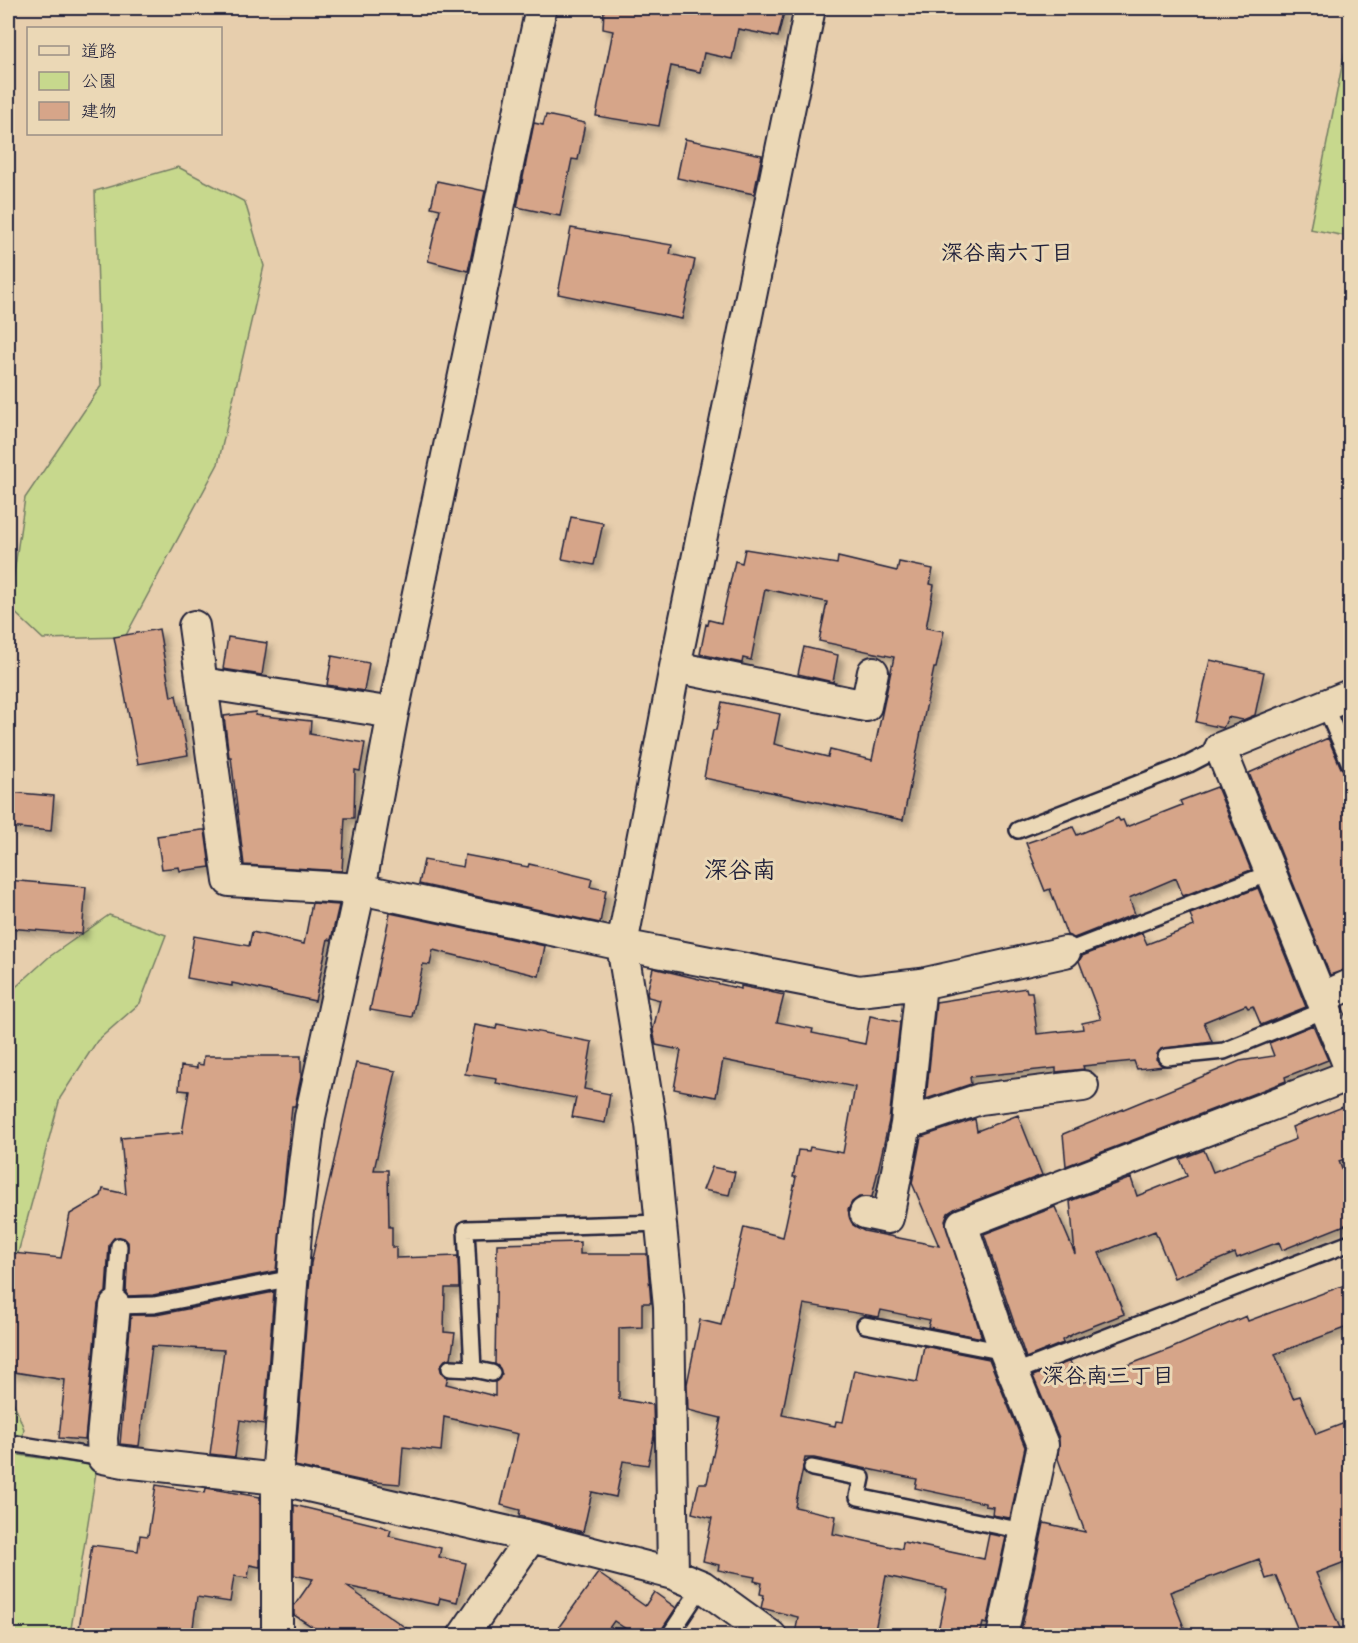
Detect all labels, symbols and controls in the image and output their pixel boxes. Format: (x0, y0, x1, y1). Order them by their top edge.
legend (27, 27, 222, 135)
text: 道路 (81, 38, 117, 62)
text: 公園 (81, 68, 117, 92)
text: 建物 (81, 98, 117, 122)
district label: 深谷南六丁目 (941, 237, 1073, 266)
district label: 深谷南 (704, 853, 776, 884)
district label: 深谷南三丁目 (1042, 1360, 1174, 1389)

